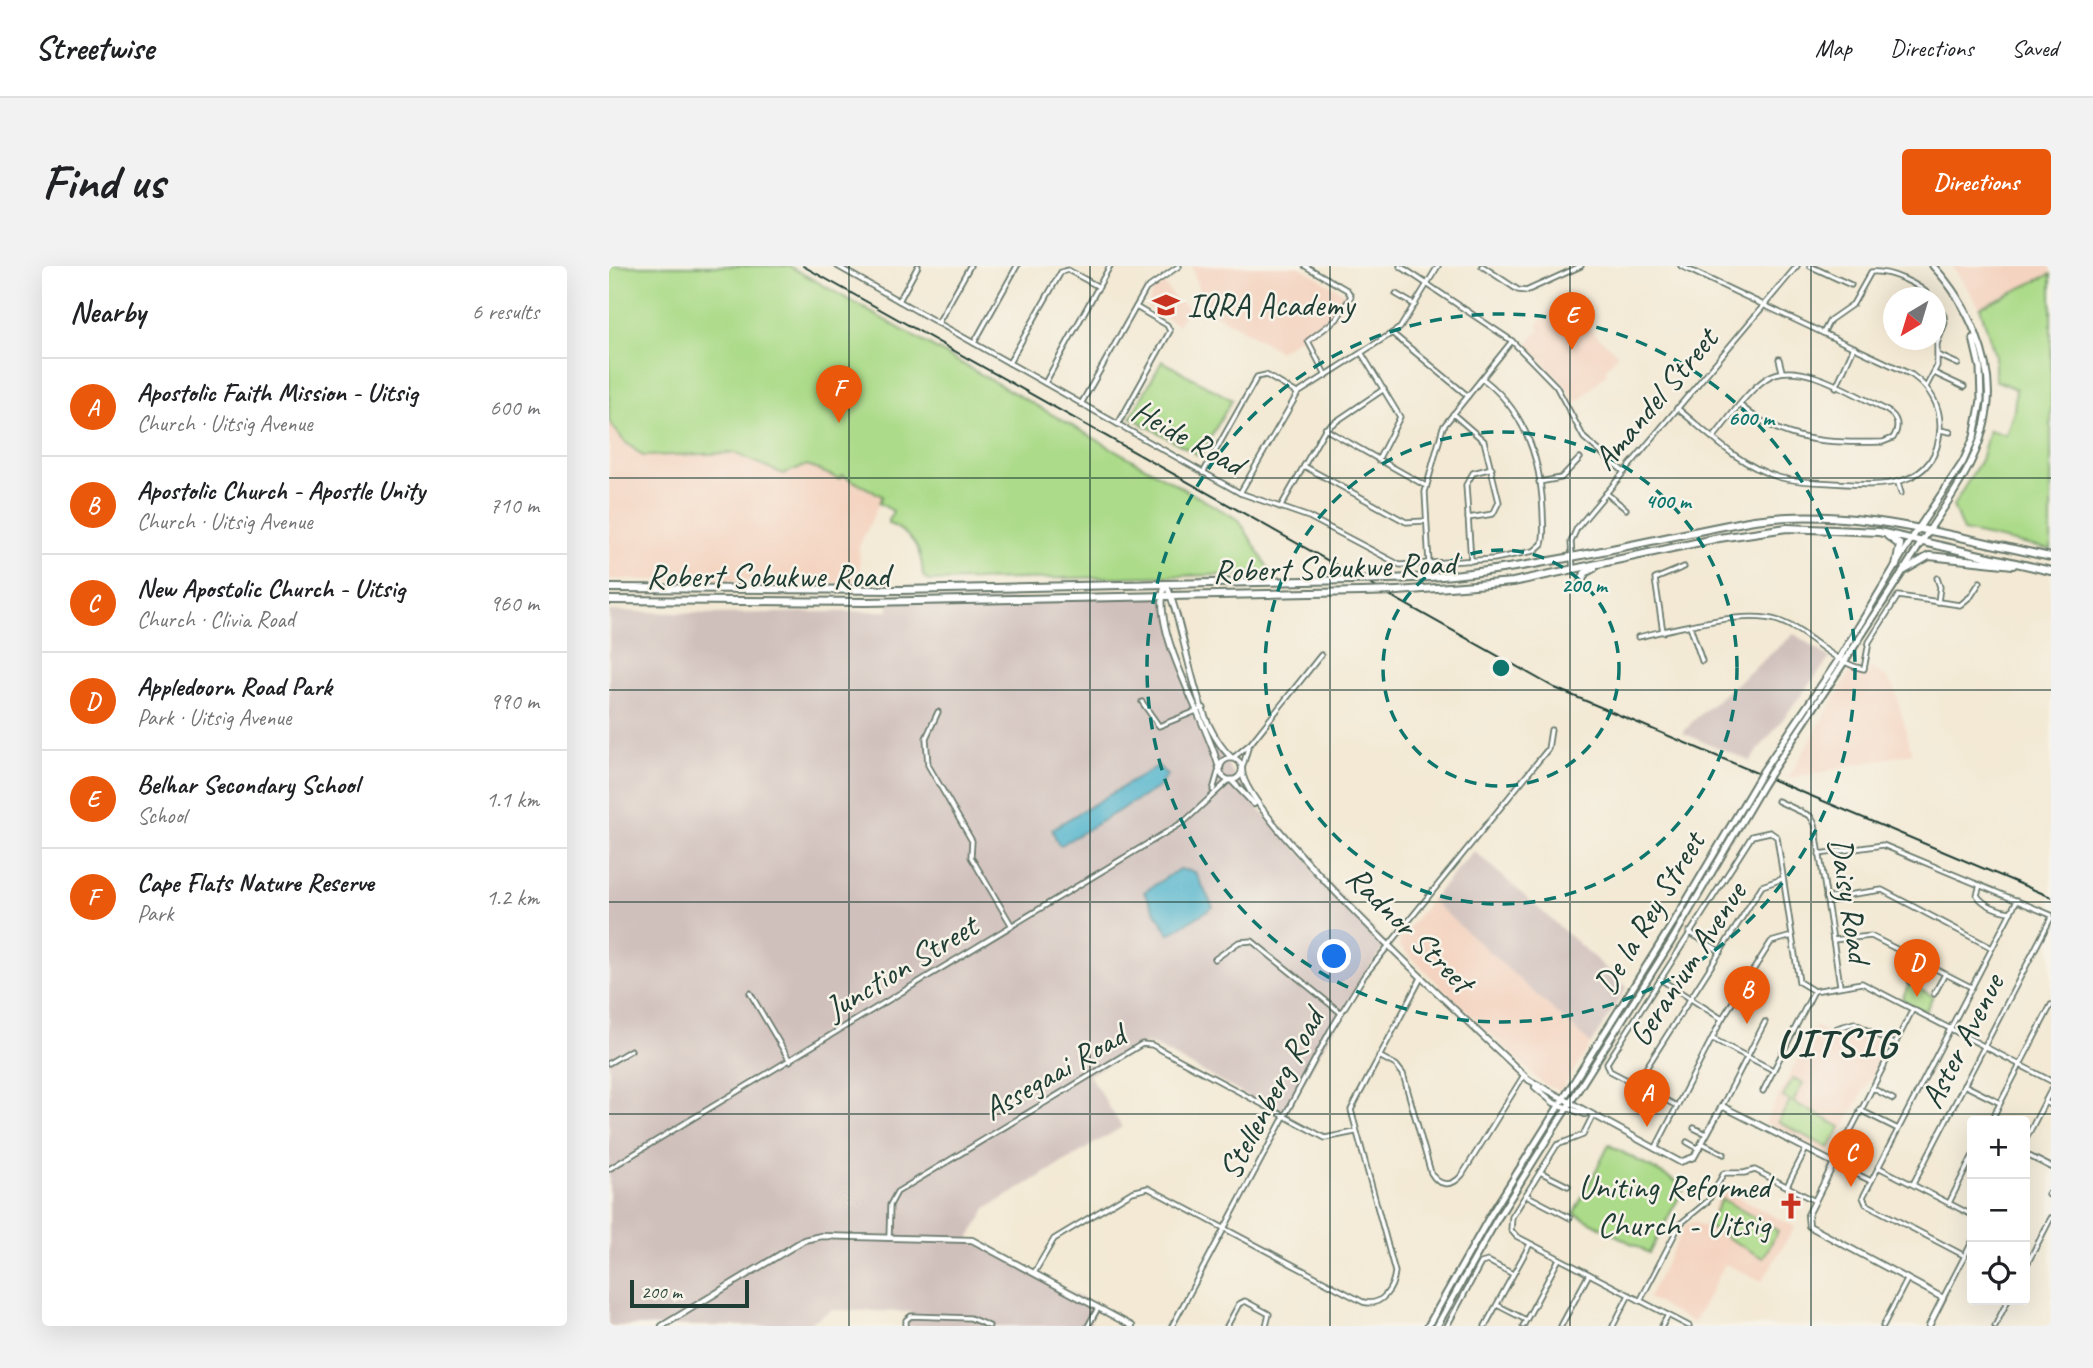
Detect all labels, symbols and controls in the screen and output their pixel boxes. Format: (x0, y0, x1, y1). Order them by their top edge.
text: Streetwise (35, 27, 154, 69)
text: Map (1815, 33, 1852, 63)
text: Directions (1890, 33, 1973, 63)
text: Saved (2011, 33, 2058, 63)
button: Directions (1902, 149, 2051, 215)
text: Find us (42, 151, 164, 213)
place label: IQRA Academy (1187, 284, 1357, 326)
north arrow (1883, 287, 1946, 350)
school or university icon: IQRA Academy (1151, 290, 1181, 320)
pin: E (1549, 292, 1595, 350)
text: Nearby (70, 293, 146, 331)
text: 6 results (472, 297, 539, 326)
street label: Amandel Street (1583, 317, 1729, 479)
pin: F (816, 365, 862, 423)
text: Apostolic Faith Mission - Uitsig (137, 376, 418, 409)
street label: Heide Road (1125, 389, 1256, 487)
text: A (87, 393, 99, 422)
text: 600 m (490, 393, 539, 422)
text: 600 m (1728, 405, 1776, 431)
text: Church · Uitsig Avenue (137, 409, 312, 438)
text: Apostolic Church - Apostle Unity (137, 474, 425, 507)
text: 400 m (1645, 488, 1693, 514)
text: B (87, 491, 99, 520)
text: 710 m (490, 491, 539, 520)
text: Church · Uitsig Avenue (137, 507, 312, 536)
street label: Robert Sobukwe Road (1212, 542, 1461, 592)
street label: Robert Sobukwe Road (646, 555, 895, 597)
text: New Apostolic Church - Uitsig (137, 572, 405, 605)
text: 200 m (1561, 572, 1609, 598)
text: C (88, 589, 98, 618)
text: 960 m (490, 589, 539, 618)
text: Church · Clivia Road (137, 605, 295, 634)
centre of rings (1489, 656, 1513, 680)
text: Appledoorn Road Park (137, 670, 332, 703)
text: D (86, 687, 100, 716)
text: 990 m (490, 687, 539, 716)
text: Park · Uitsig Avenue (137, 703, 291, 732)
text: Belhar Secondary School (137, 768, 359, 801)
text: E (87, 785, 99, 814)
text: 1.1 km (486, 785, 539, 814)
text: School (137, 801, 186, 830)
street label: De la Rey Street (1584, 822, 1715, 1002)
street label: Daisy Road (1819, 835, 1881, 970)
street label: Radnor Street (1338, 857, 1485, 1004)
text: Cape Flats Nature Reserve (137, 866, 374, 899)
street label: Geranium Avenue (1618, 872, 1757, 1054)
text: F (88, 883, 98, 912)
text: 1.2 km (486, 883, 539, 912)
text: Park (137, 899, 173, 928)
street label: Junction Street (815, 903, 988, 1030)
your location (1317, 939, 1351, 973)
pin: D (1894, 939, 1940, 997)
street label: Aster Avenue (1910, 965, 2015, 1115)
pin: B (1724, 966, 1770, 1024)
street label: Stellenberg Road (1209, 997, 1336, 1186)
street label: Assegaai Road (975, 1012, 1137, 1130)
district label: UITSIG (1776, 1018, 1901, 1068)
pin: A (1624, 1069, 1670, 1127)
map controls (1967, 1116, 2030, 1305)
button: + (1967, 1116, 2030, 1179)
pin: C (1828, 1129, 1874, 1187)
place label: Uniting Reformed Church - Uitsig (1578, 1166, 1775, 1246)
button: − (1967, 1179, 2030, 1242)
church icon: Uniting Reformed Church - Uitsig (1776, 1191, 1806, 1221)
button: locate (1967, 1242, 2030, 1305)
scale bar (630, 1277, 749, 1309)
text: 200 m (641, 1280, 682, 1304)

